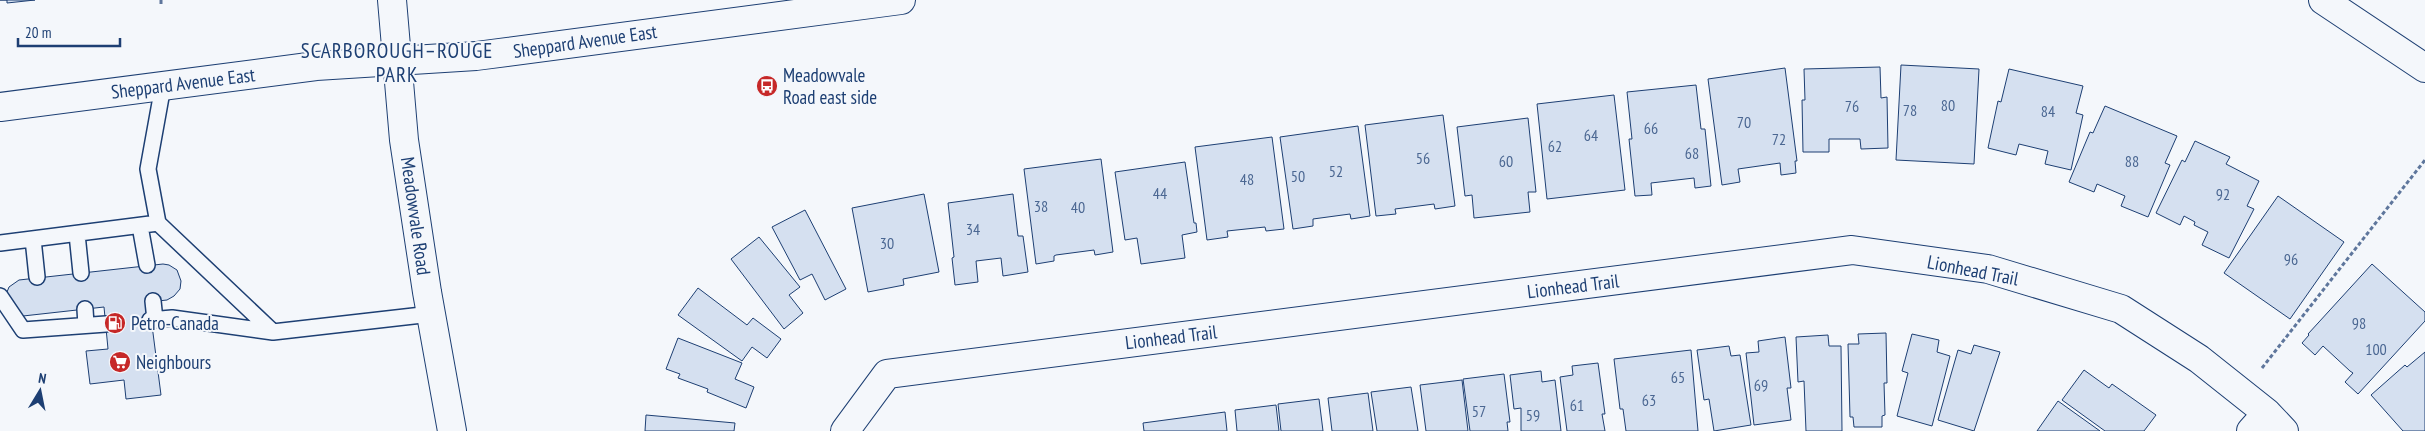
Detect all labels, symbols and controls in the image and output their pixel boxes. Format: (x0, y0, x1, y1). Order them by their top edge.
scale bar (18, 15, 120, 47)
street label: Sheppard Avenue East (512, 19, 659, 63)
text: 20 m (25, 23, 51, 42)
district label: SCARBOROUGH–ROUGE PARK (301, 37, 493, 88)
street label: Sheppard Avenue East (110, 62, 257, 104)
place label: Meadowvale Road east side (783, 63, 877, 109)
bus stop icon: Meadowvale Road east side (755, 74, 779, 98)
house number: 80 (1941, 95, 1955, 115)
house number: 76 (1845, 96, 1859, 116)
house number: 78 (1903, 100, 1917, 120)
house number: 84 (2041, 101, 2055, 121)
house number: 70 (1737, 112, 1751, 132)
house number: 66 (1644, 118, 1658, 138)
house number: 64 (1584, 125, 1598, 145)
house number: 72 (1772, 129, 1786, 149)
house number: 62 (1548, 136, 1562, 156)
house number: 68 (1685, 143, 1699, 163)
house number: 56 (1416, 148, 1430, 168)
house number: 60 (1499, 151, 1513, 171)
house number: 88 (2125, 151, 2139, 171)
street label: Meadowvale Road (396, 155, 436, 277)
house number: 52 (1329, 161, 1343, 181)
house number: 50 (1291, 166, 1305, 186)
house number: 48 (1240, 169, 1254, 189)
house number: 44 (1153, 183, 1167, 203)
house number: 92 (2216, 184, 2230, 204)
house number: 38 (1034, 196, 1048, 216)
house number: 40 (1071, 197, 1085, 217)
house number: 34 (966, 219, 980, 239)
house number: 30 (880, 233, 894, 253)
street label: Lionhead Trail (1925, 249, 2021, 291)
house number: 96 (2284, 249, 2298, 269)
street label: Lionhead Trail (1526, 268, 1621, 304)
fuel station icon: Petro-Canada (103, 311, 127, 335)
place label: Petro-Canada (131, 311, 219, 335)
house number: 98 (2352, 313, 2366, 333)
street label: Lionhead Trail (1124, 319, 1219, 355)
house number: 100 (2365, 339, 2387, 359)
supermarket icon: Neighbours (108, 350, 132, 374)
place label: Neighbours (136, 350, 211, 374)
north arrow (15, 366, 65, 416)
house number: 65 (1671, 367, 1685, 387)
text: N (37, 369, 48, 388)
house number: 69 (1754, 375, 1768, 395)
house number: 63 (1642, 390, 1656, 410)
house number: 61 (1570, 395, 1584, 415)
house number: 57 (1472, 401, 1486, 421)
house number: 59 (1526, 405, 1540, 425)

